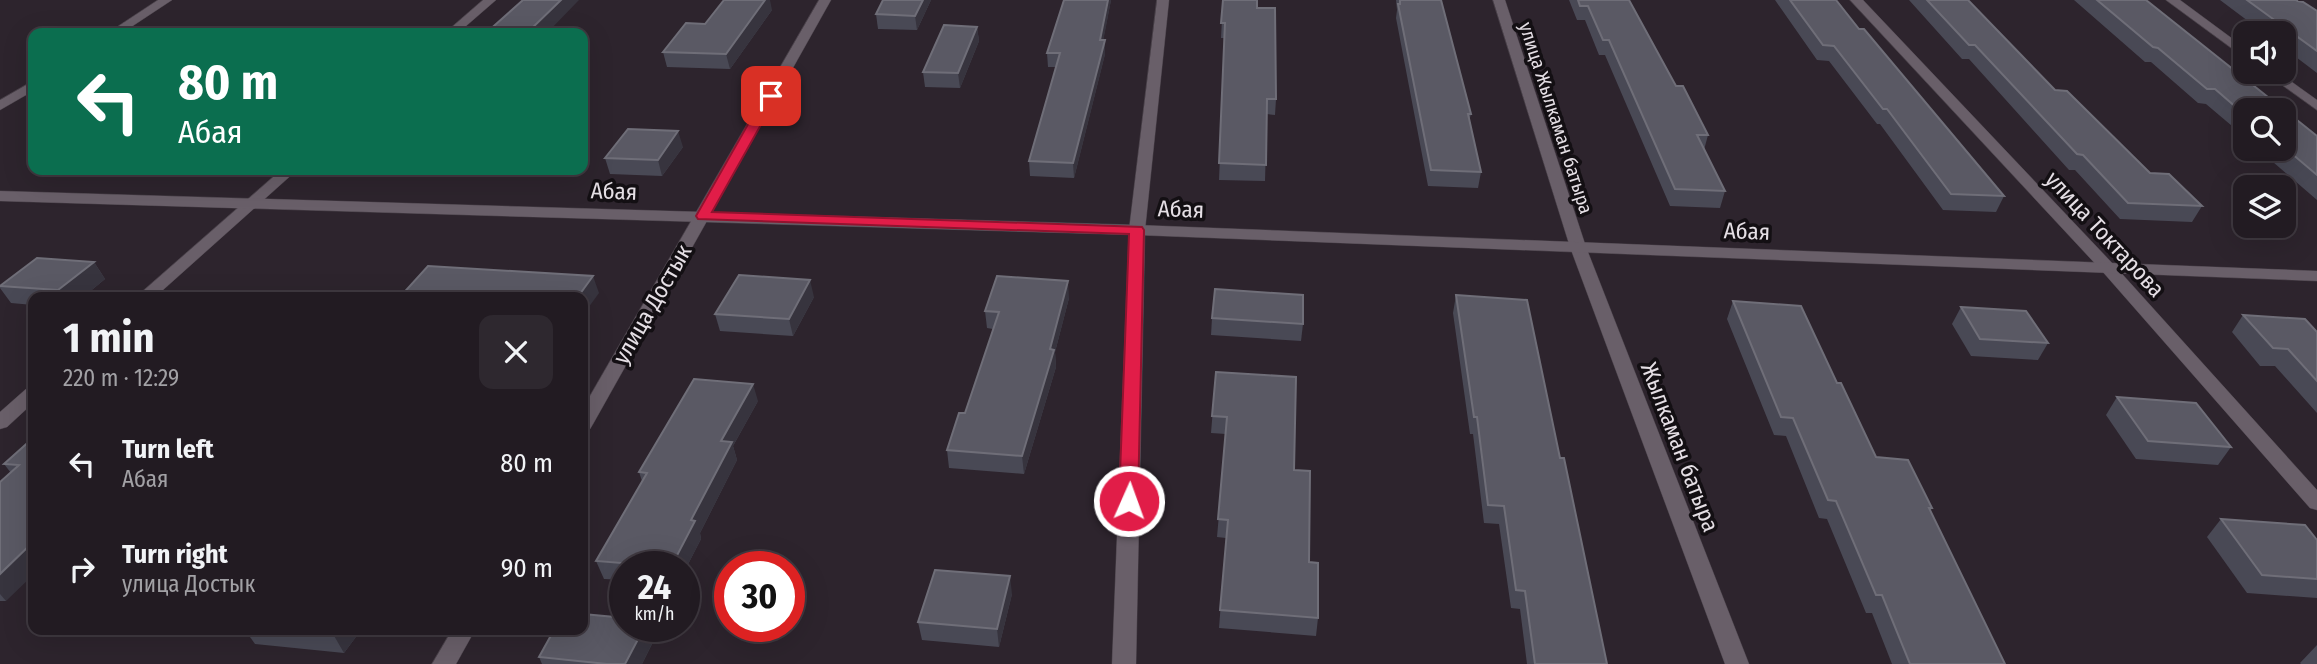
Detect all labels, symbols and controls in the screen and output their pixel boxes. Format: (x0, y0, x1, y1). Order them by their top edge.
street label: улица Жылкаман батыра (1514, 19, 1598, 217)
map controls (2233, 21, 2296, 238)
button: sound (2233, 21, 2296, 84)
text: 80 m (178, 53, 278, 112)
icon: left (63, 56, 154, 147)
pin (741, 66, 801, 126)
icon: arrive (752, 77, 790, 115)
button: search (2233, 98, 2296, 161)
text: Абая (178, 113, 243, 151)
street label: улица Токтарова (2040, 165, 2170, 303)
button: layers (2233, 175, 2296, 238)
street label: Абая (590, 176, 638, 206)
street label: Абая (1157, 194, 1205, 224)
street label: Абая (1723, 216, 1771, 246)
street label: улица Достык (607, 239, 698, 369)
text: 1 min (63, 313, 154, 363)
button: close (479, 315, 553, 389)
street label: Жылкаман батыра (1635, 358, 1725, 536)
text: 220 m · 12:29 (63, 364, 179, 392)
text: Turn left (122, 434, 214, 465)
icon: left (63, 445, 101, 483)
text: 80 m (500, 448, 553, 479)
position arrow (1092, 464, 1166, 538)
text: Абая (122, 465, 169, 493)
text: Turn right (122, 539, 228, 570)
icon: right (63, 550, 101, 588)
speed limit sign: 30 (714, 551, 805, 642)
text: 90 m (501, 553, 553, 584)
text: 24 (638, 566, 671, 608)
text: улица Достык (122, 570, 255, 598)
text: km/h (634, 603, 675, 625)

